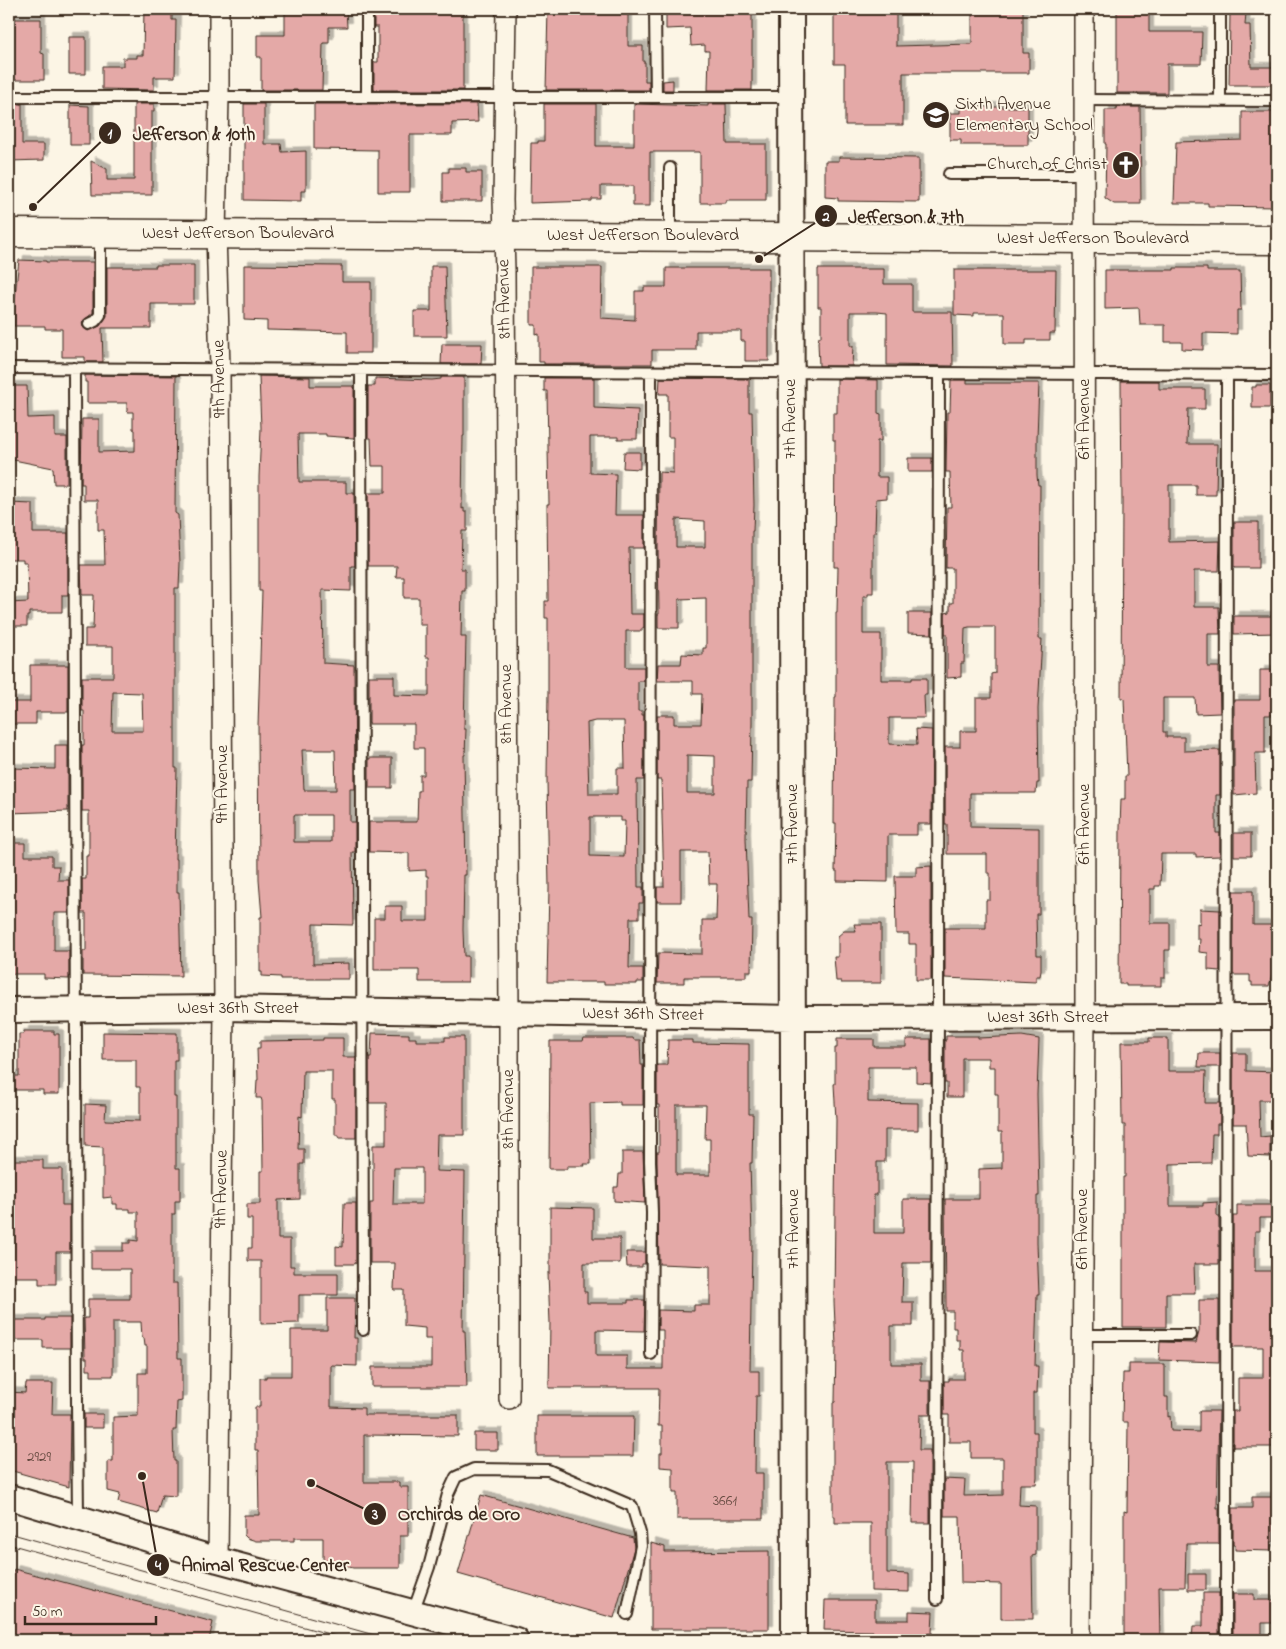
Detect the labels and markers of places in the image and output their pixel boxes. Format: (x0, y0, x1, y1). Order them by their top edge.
place label: Sixth Avenue Elementary School (955, 92, 1093, 139)
school or university icon: Sixth Avenue Elementary School (921, 100, 951, 130)
callout: Jefferson & 10th (98, 116, 265, 150)
church icon: Church of Christ (1111, 150, 1141, 180)
place label: Church of Christ (987, 152, 1107, 178)
callout: Jefferson & 7th (813, 199, 974, 233)
callout: Orchirds de Oro (362, 1497, 530, 1531)
callout: Animal Rescue Center (146, 1548, 359, 1582)

